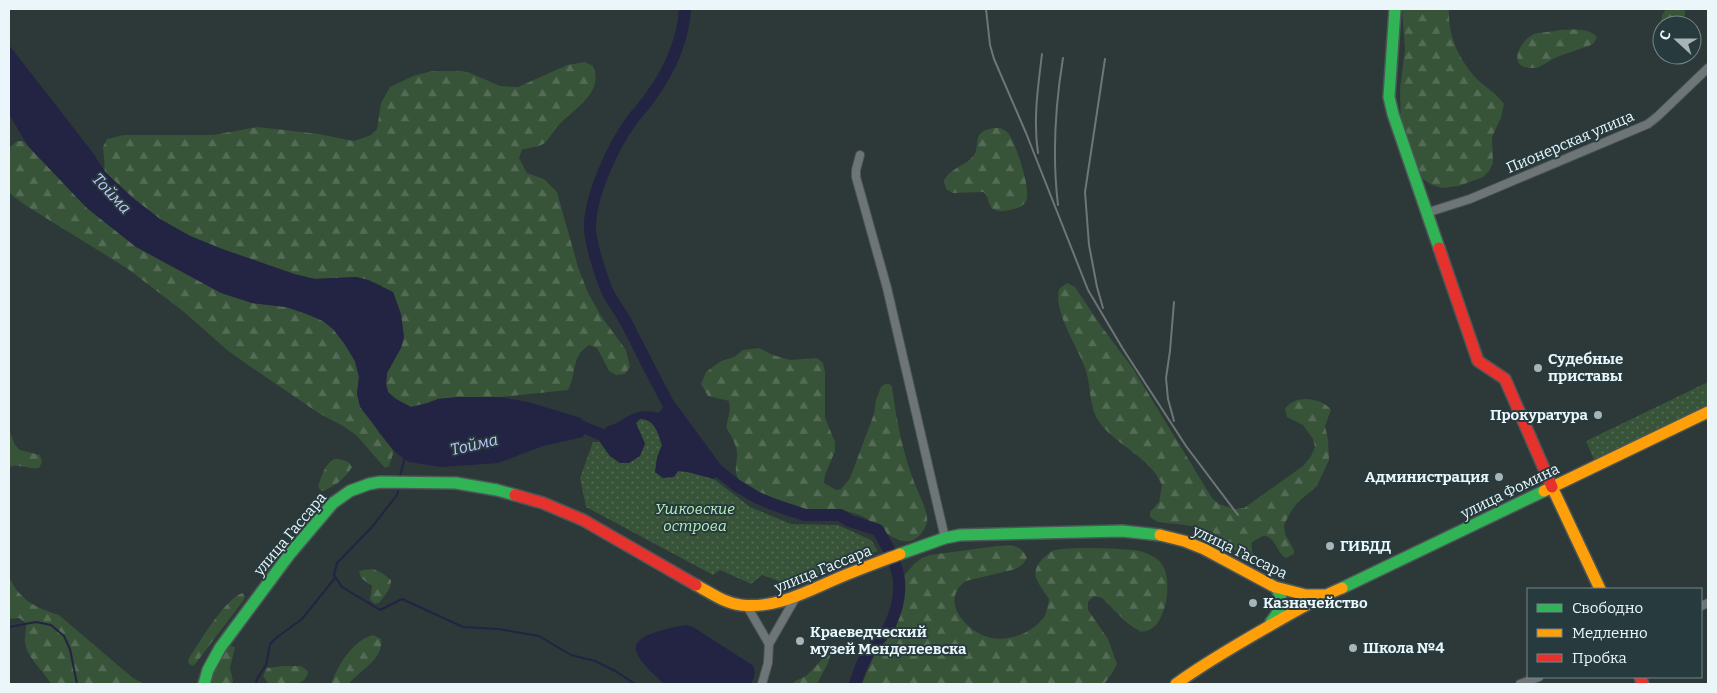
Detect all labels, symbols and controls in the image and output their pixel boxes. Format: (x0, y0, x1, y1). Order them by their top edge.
north arrow (1652, 15, 1702, 65)
text: С (1656, 28, 1675, 43)
street label: Пионерская улица (1503, 107, 1637, 177)
water label: Тойма (88, 169, 135, 217)
place label: Судебные приставы (1548, 350, 1623, 385)
marker: Судебные приставы (1532, 362, 1544, 374)
place label: Прокуратура (1490, 406, 1589, 424)
marker: Прокуратура (1592, 409, 1604, 421)
water label: Тойма (448, 430, 500, 459)
street label: улица Фомина (1457, 459, 1562, 523)
place label: Администрация (1365, 468, 1489, 486)
marker: Администрация (1493, 471, 1505, 483)
street label: улица Гассара (249, 489, 330, 580)
park label: Ушковские острова (655, 500, 735, 535)
street label: улица Гассара (1189, 521, 1290, 583)
place label: ГИБДД (1340, 537, 1391, 555)
marker: ГИБДД (1324, 540, 1336, 552)
street label: улица Гассара (771, 541, 874, 597)
legend (1527, 588, 1702, 678)
place label: Казначейство (1263, 594, 1368, 612)
marker: Казначейство (1247, 597, 1259, 609)
text: Свободно (1572, 599, 1643, 617)
place label: Краеведческий музей Менделеевска (810, 623, 967, 658)
text: Медленно (1572, 624, 1648, 642)
marker: Краеведческий музей Менделеевска (794, 635, 806, 647)
place label: Школа №4 (1363, 639, 1444, 657)
marker: Школа №4 (1347, 642, 1359, 654)
text: Пробка (1572, 649, 1627, 667)

